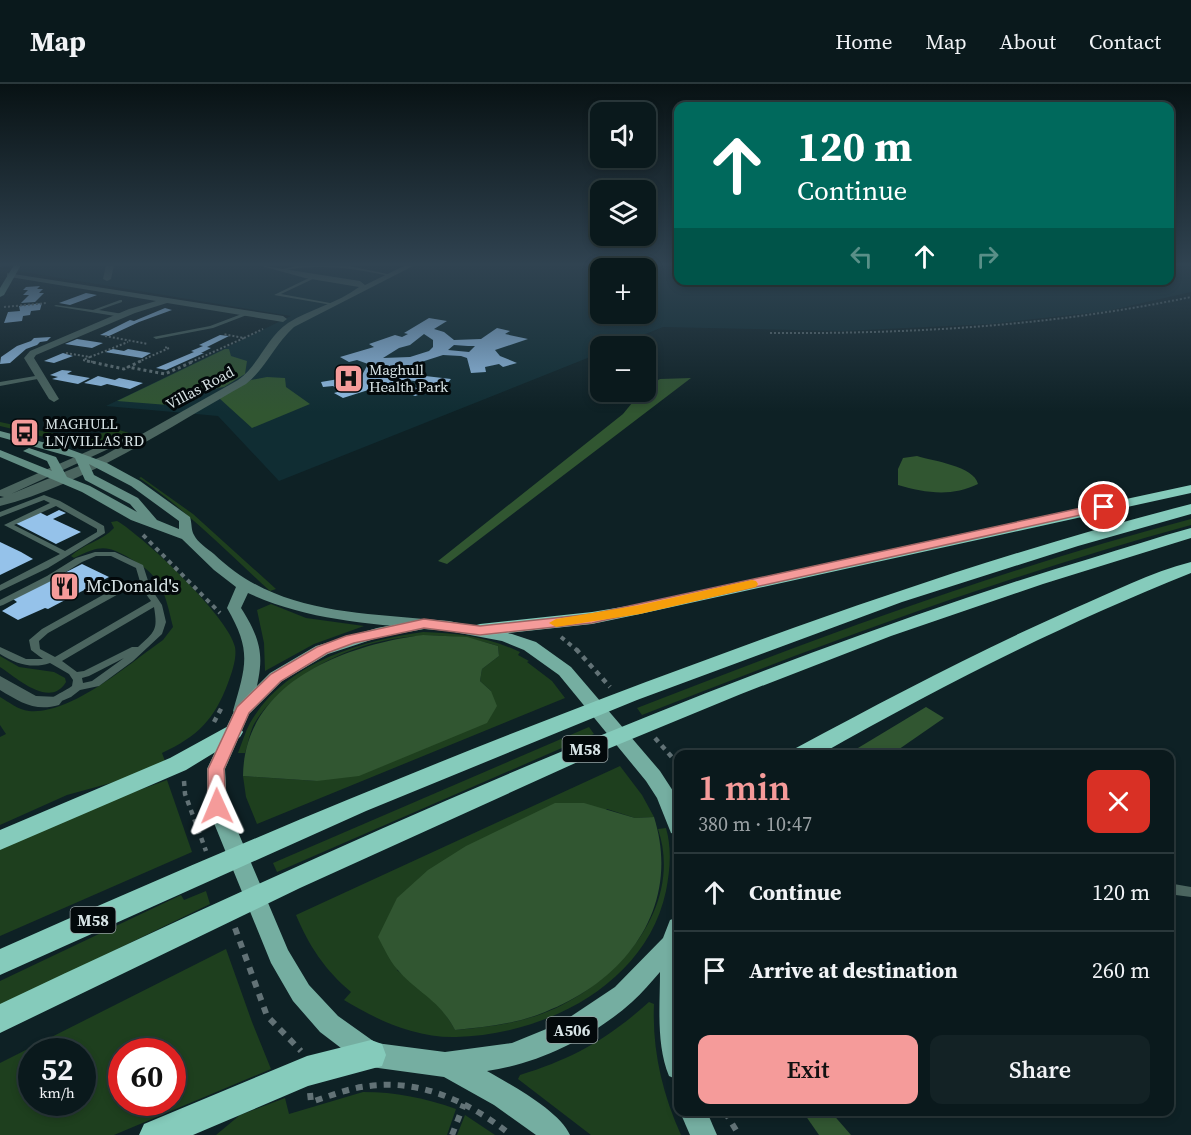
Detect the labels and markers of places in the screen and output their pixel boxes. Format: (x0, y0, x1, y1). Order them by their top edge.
place label: Maghull Health Park (369, 359, 449, 397)
hospital icon: Maghull Health Park (332, 363, 364, 395)
place label: MAGHULL LN/VILLAS RD (45, 413, 144, 451)
bus stop icon: MAGHULL LN/VILLAS RD (8, 417, 40, 449)
pin (1078, 481, 1129, 532)
restaurant icon: McDonald's (49, 570, 81, 602)
place label: McDonald's (86, 573, 179, 598)

